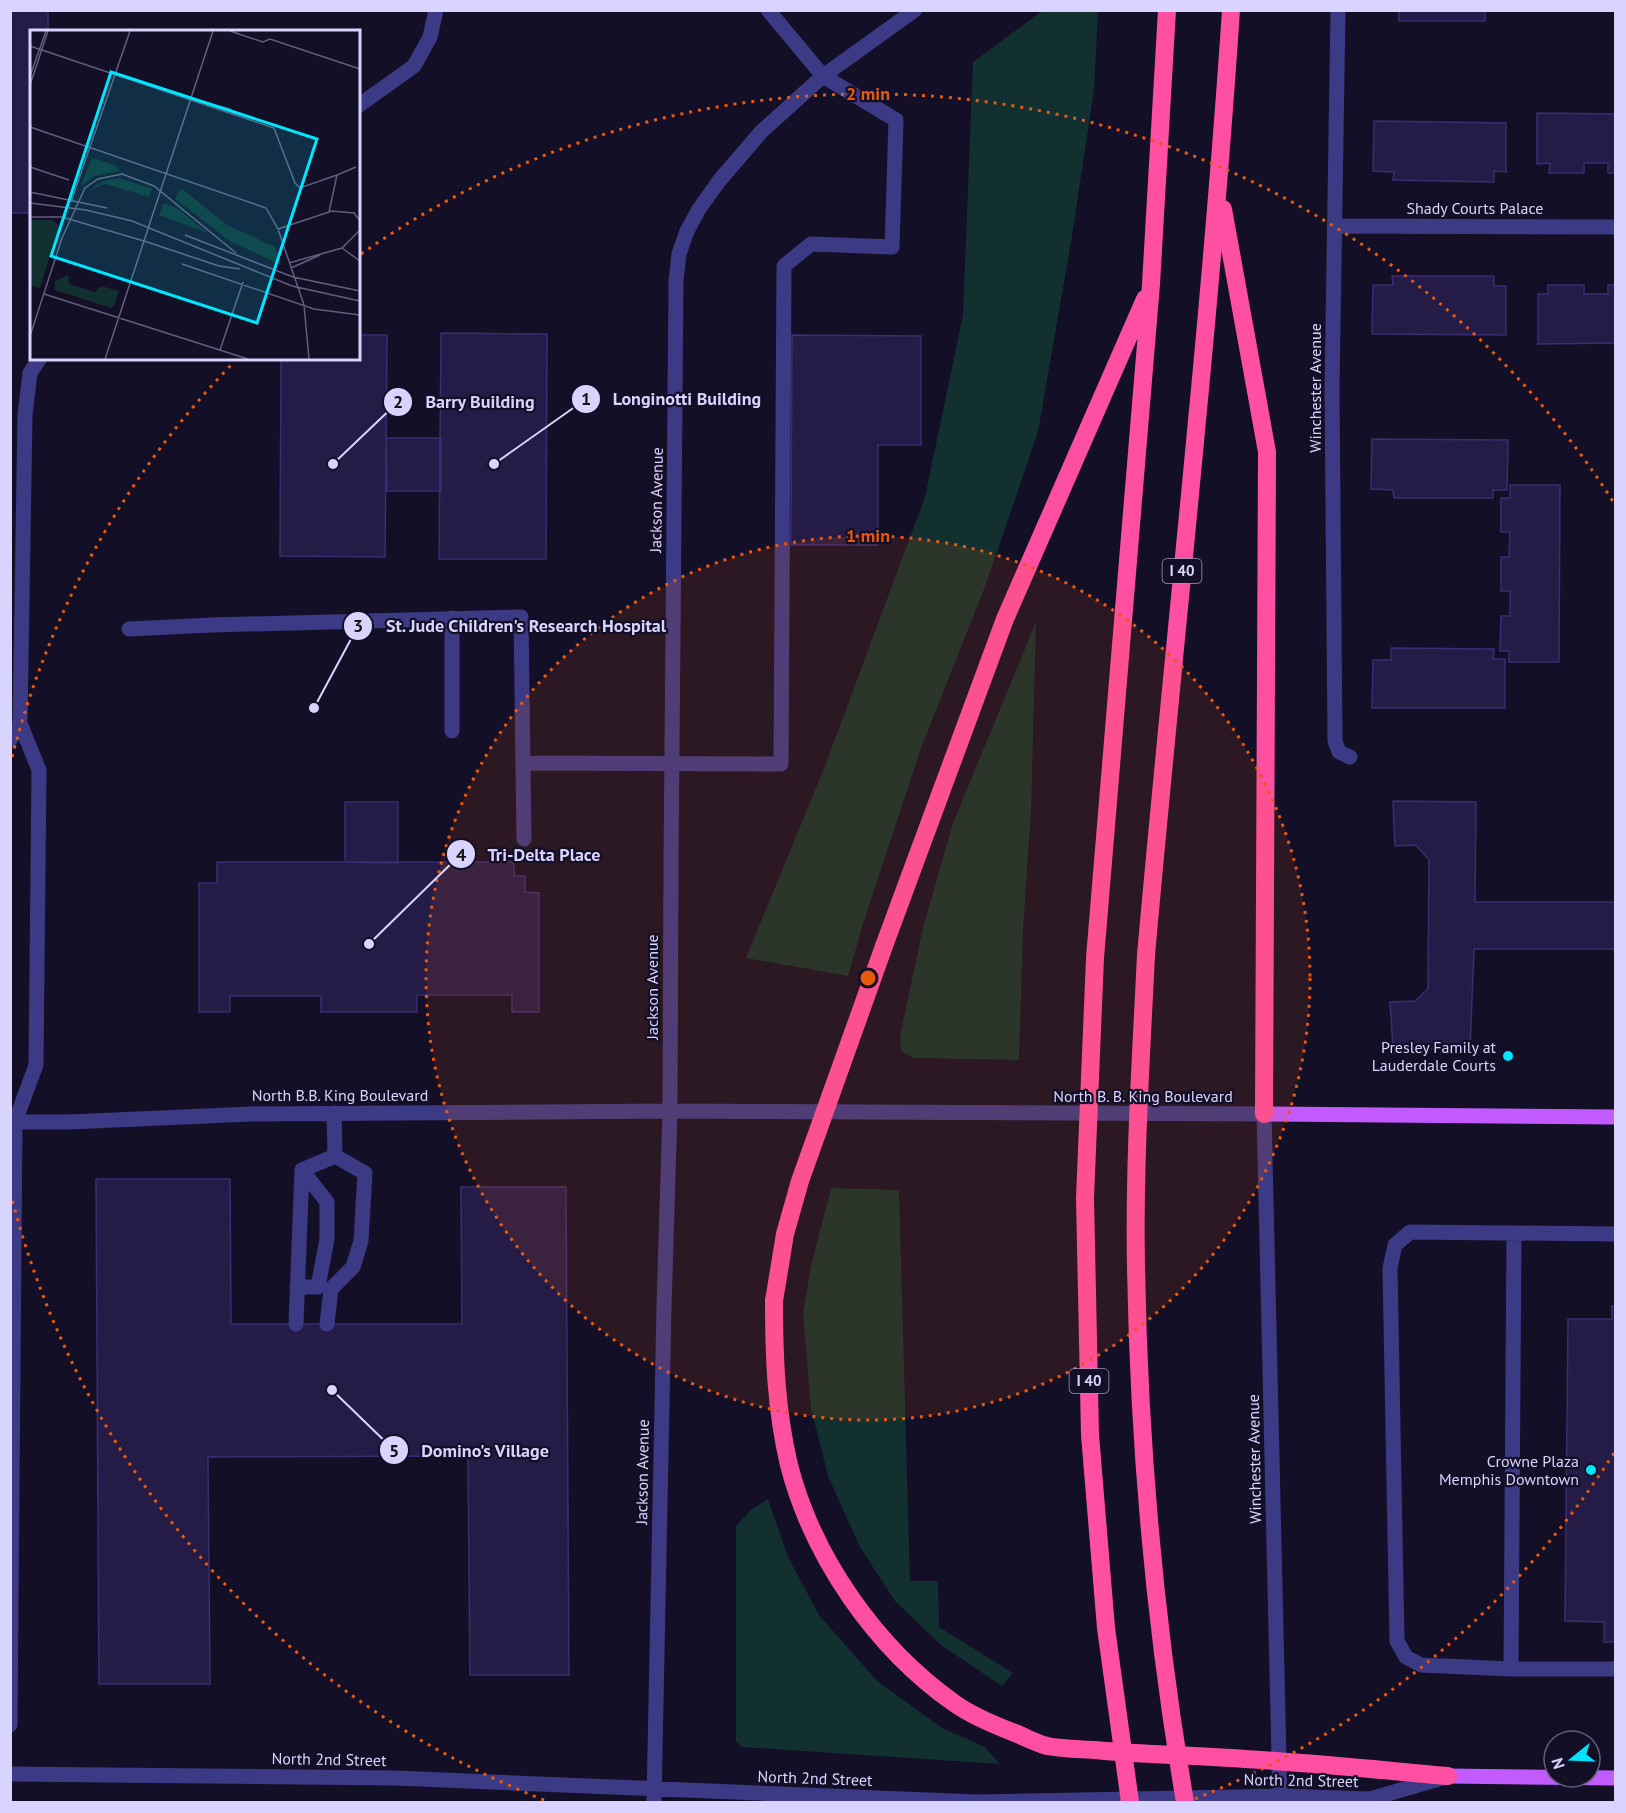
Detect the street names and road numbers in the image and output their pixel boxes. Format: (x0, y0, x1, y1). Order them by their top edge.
street label: Shady Courts Palace (1407, 198, 1543, 218)
street label: Winchester Avenue (1305, 323, 1325, 453)
street label: Jackson Avenue (645, 447, 667, 554)
road number: I 40 (1162, 559, 1202, 583)
street label: Jackson Avenue (642, 934, 662, 1041)
street label: North B.B. King Boulevard (252, 1085, 428, 1105)
street label: North B. B. King Boulevard (1053, 1086, 1233, 1106)
road number: I 40 (1070, 1369, 1108, 1393)
street label: Winchester Avenue (1243, 1394, 1265, 1524)
street label: Jackson Avenue (631, 1419, 653, 1526)
street label: North 2nd Street (271, 1748, 387, 1770)
street label: North 2nd Street (757, 1766, 873, 1790)
street label: North 2nd Street (1243, 1769, 1359, 1791)

